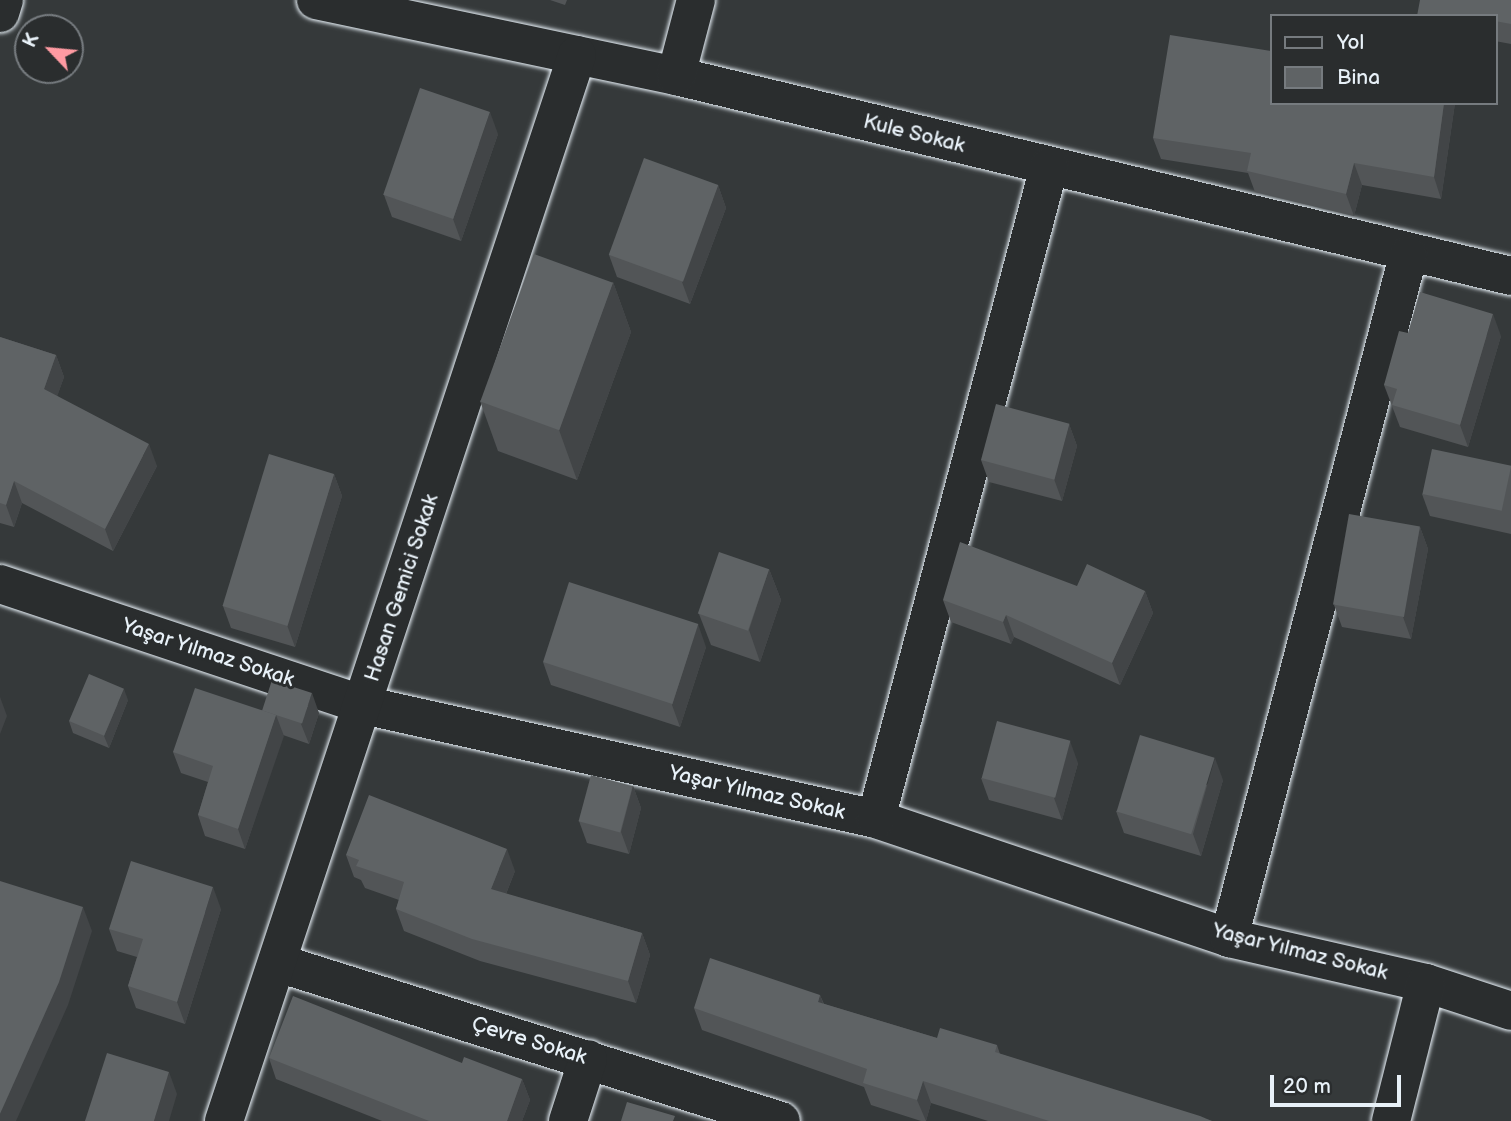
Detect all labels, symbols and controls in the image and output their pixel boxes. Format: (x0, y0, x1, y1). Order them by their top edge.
north arrow (14, 14, 84, 84)
legend (1270, 14, 1497, 105)
text: K (18, 30, 45, 51)
text: Yol (1337, 30, 1364, 55)
text: Bina (1337, 65, 1380, 90)
street label: Kule Sokak (860, 109, 968, 159)
street label: Hasan Gemici Sokak (360, 491, 444, 685)
street label: Yaşar Yılmaz Sokak (118, 613, 298, 693)
street label: Yaşar Yılmaz Sokak (666, 760, 848, 826)
street label: Yaşar Yılmaz Sokak (1209, 918, 1391, 986)
street label: Çevre Sokak (468, 1011, 590, 1071)
scale bar (1273, 1062, 1404, 1106)
text: 20 m (1283, 1074, 1331, 1099)

